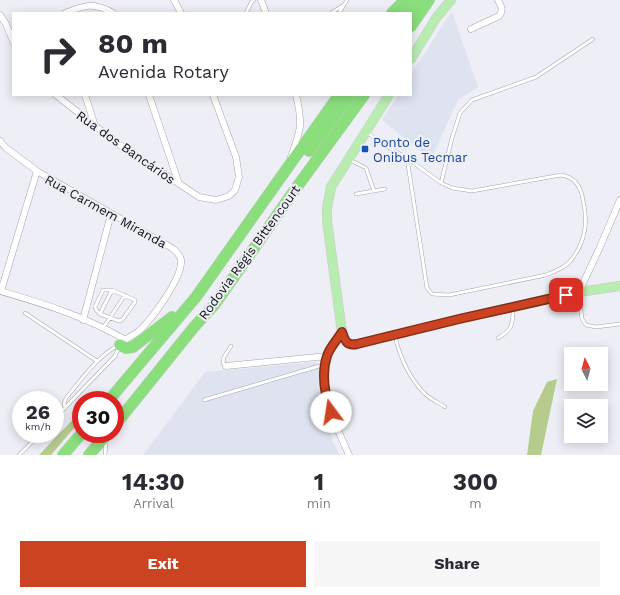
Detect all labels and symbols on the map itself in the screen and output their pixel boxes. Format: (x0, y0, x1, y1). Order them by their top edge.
street label: Rua dos Bancários (73, 108, 178, 187)
place label: Ponto de Onibus Tecmar (373, 135, 468, 165)
marker: Ponto de Onibus Tecmar (360, 144, 370, 154)
street label: Rua Carmem Miranda (42, 172, 170, 251)
street label: Rodovia Régis Bittencourt (196, 182, 304, 322)
pin (549, 278, 583, 312)
north arrow (564, 347, 608, 391)
speed limit sign: 30 (72, 391, 124, 443)
position arrow (310, 391, 352, 433)

